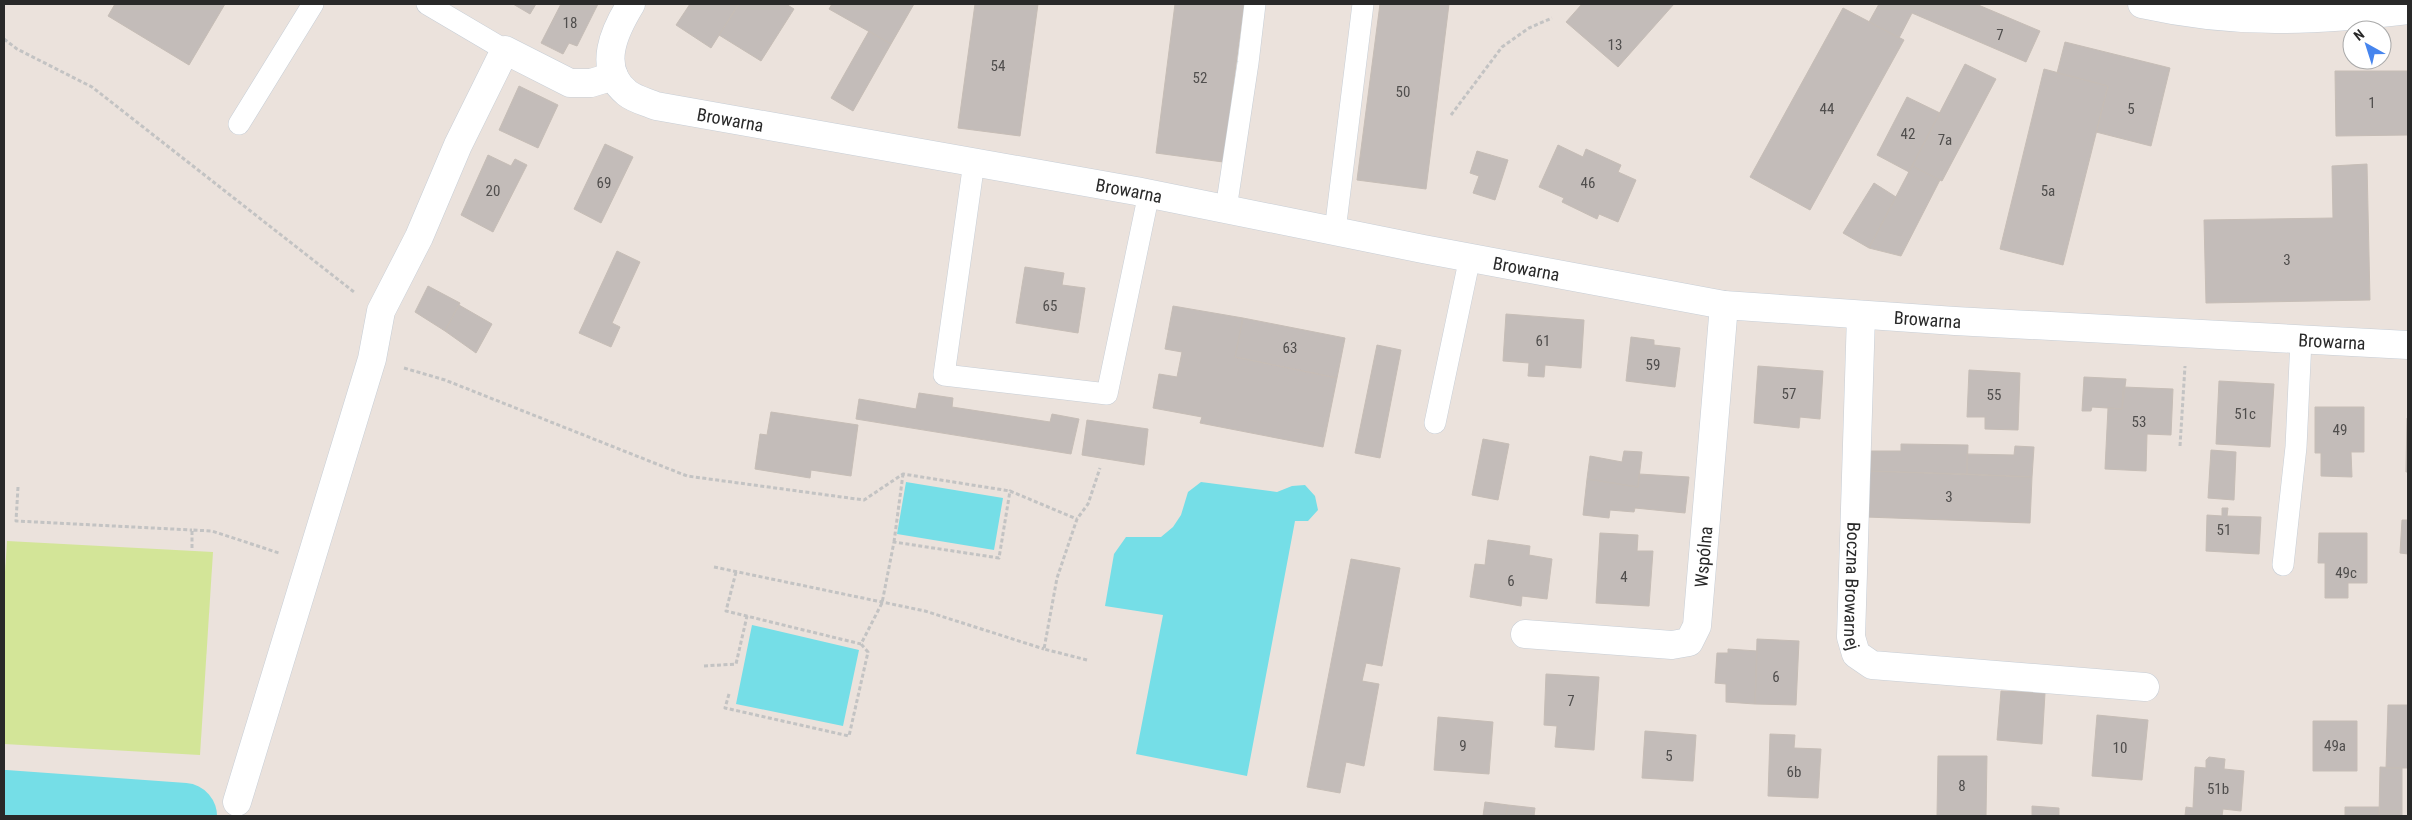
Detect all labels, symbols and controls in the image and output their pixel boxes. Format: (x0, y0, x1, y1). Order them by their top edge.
house number: 18 (563, 14, 577, 32)
north arrow (2342, 20, 2392, 70)
house number: 7 (1996, 26, 2004, 44)
text: N (2350, 26, 2367, 44)
house number: 13 (1608, 36, 1622, 54)
house number: 54 (991, 57, 1005, 75)
house number: 52 (1193, 69, 1207, 87)
house number: 50 (1396, 83, 1410, 101)
house number: 1 (2368, 94, 2376, 112)
house number: 44 (1820, 100, 1834, 118)
house number: 5 (2127, 100, 2135, 118)
street label: Browarna (695, 103, 765, 135)
house number: 42 (1901, 125, 1915, 143)
house number: 7a (1938, 131, 1952, 149)
house number: 69 (597, 174, 611, 192)
street label: Browarna (1094, 174, 1164, 207)
house number: 46 (1581, 174, 1595, 192)
house number: 20 (486, 182, 500, 200)
house number: 5a (2041, 182, 2055, 200)
house number: 3 (2283, 251, 2291, 269)
street label: Browarna (1491, 252, 1561, 285)
house number: 65 (1043, 297, 1057, 315)
street label: Browarna (1893, 306, 1962, 332)
street label: Browarna (2298, 329, 2366, 353)
house number: 61 (1536, 332, 1550, 350)
house number: 63 (1283, 339, 1297, 357)
house number: 59 (1646, 356, 1660, 374)
house number: 57 (1782, 385, 1796, 403)
house number: 55 (1987, 386, 2001, 404)
house number: 51c (2234, 405, 2256, 423)
house number: 53 (2132, 413, 2146, 431)
house number: 49 (2333, 421, 2347, 439)
house number: 3 (1945, 488, 1953, 506)
house number: 51 (2217, 521, 2231, 539)
street label: Boczna Browarnej (1840, 522, 1865, 652)
street label: Wspólna (1690, 525, 1716, 588)
house number: 49c (2335, 564, 2357, 582)
house number: 4 (1620, 568, 1628, 586)
house number: 6 (1507, 572, 1515, 590)
house number: 6 (1772, 668, 1780, 686)
house number: 7 (1567, 692, 1575, 710)
house number: 9 (1459, 737, 1467, 755)
house number: 49a (2324, 737, 2346, 755)
house number: 10 (2113, 739, 2127, 757)
house number: 5 (1665, 747, 1673, 765)
house number: 6b (1787, 763, 1801, 781)
house number: 8 (1958, 777, 1966, 795)
house number: 51b (2207, 780, 2229, 798)

